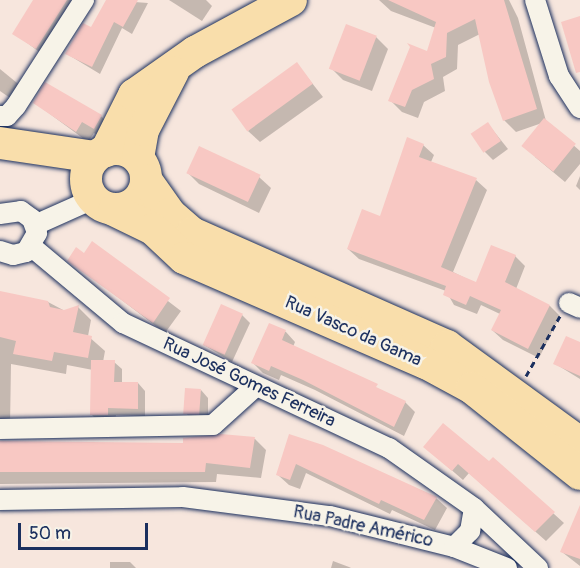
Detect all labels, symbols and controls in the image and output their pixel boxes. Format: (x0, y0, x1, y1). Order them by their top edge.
street label: Rua Vasco da Gama (281, 292, 425, 372)
street label: Rua José Gomes Ferreira (159, 333, 339, 433)
street label: Rua Padre Américo (291, 502, 435, 552)
scale bar (21, 511, 152, 549)
text: 50 m (29, 522, 71, 545)

